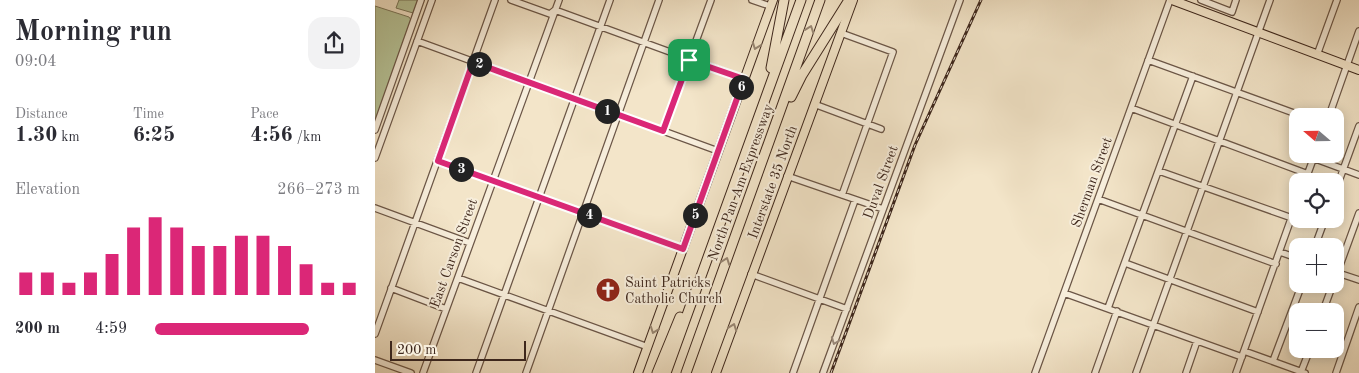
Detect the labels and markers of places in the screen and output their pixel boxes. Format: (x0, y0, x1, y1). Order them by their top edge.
pin (668, 39, 710, 81)
pin: 2 (467, 52, 491, 76)
pin: 6 (729, 74, 753, 100)
pin: 1 (595, 98, 619, 124)
pin: 3 (449, 156, 473, 182)
pin: 4 (577, 202, 601, 228)
pin: 5 (683, 202, 707, 228)
place label: Saint Patricks Catholic Church (625, 276, 723, 306)
church icon: Saint Patricks Catholic Church (595, 277, 621, 303)

